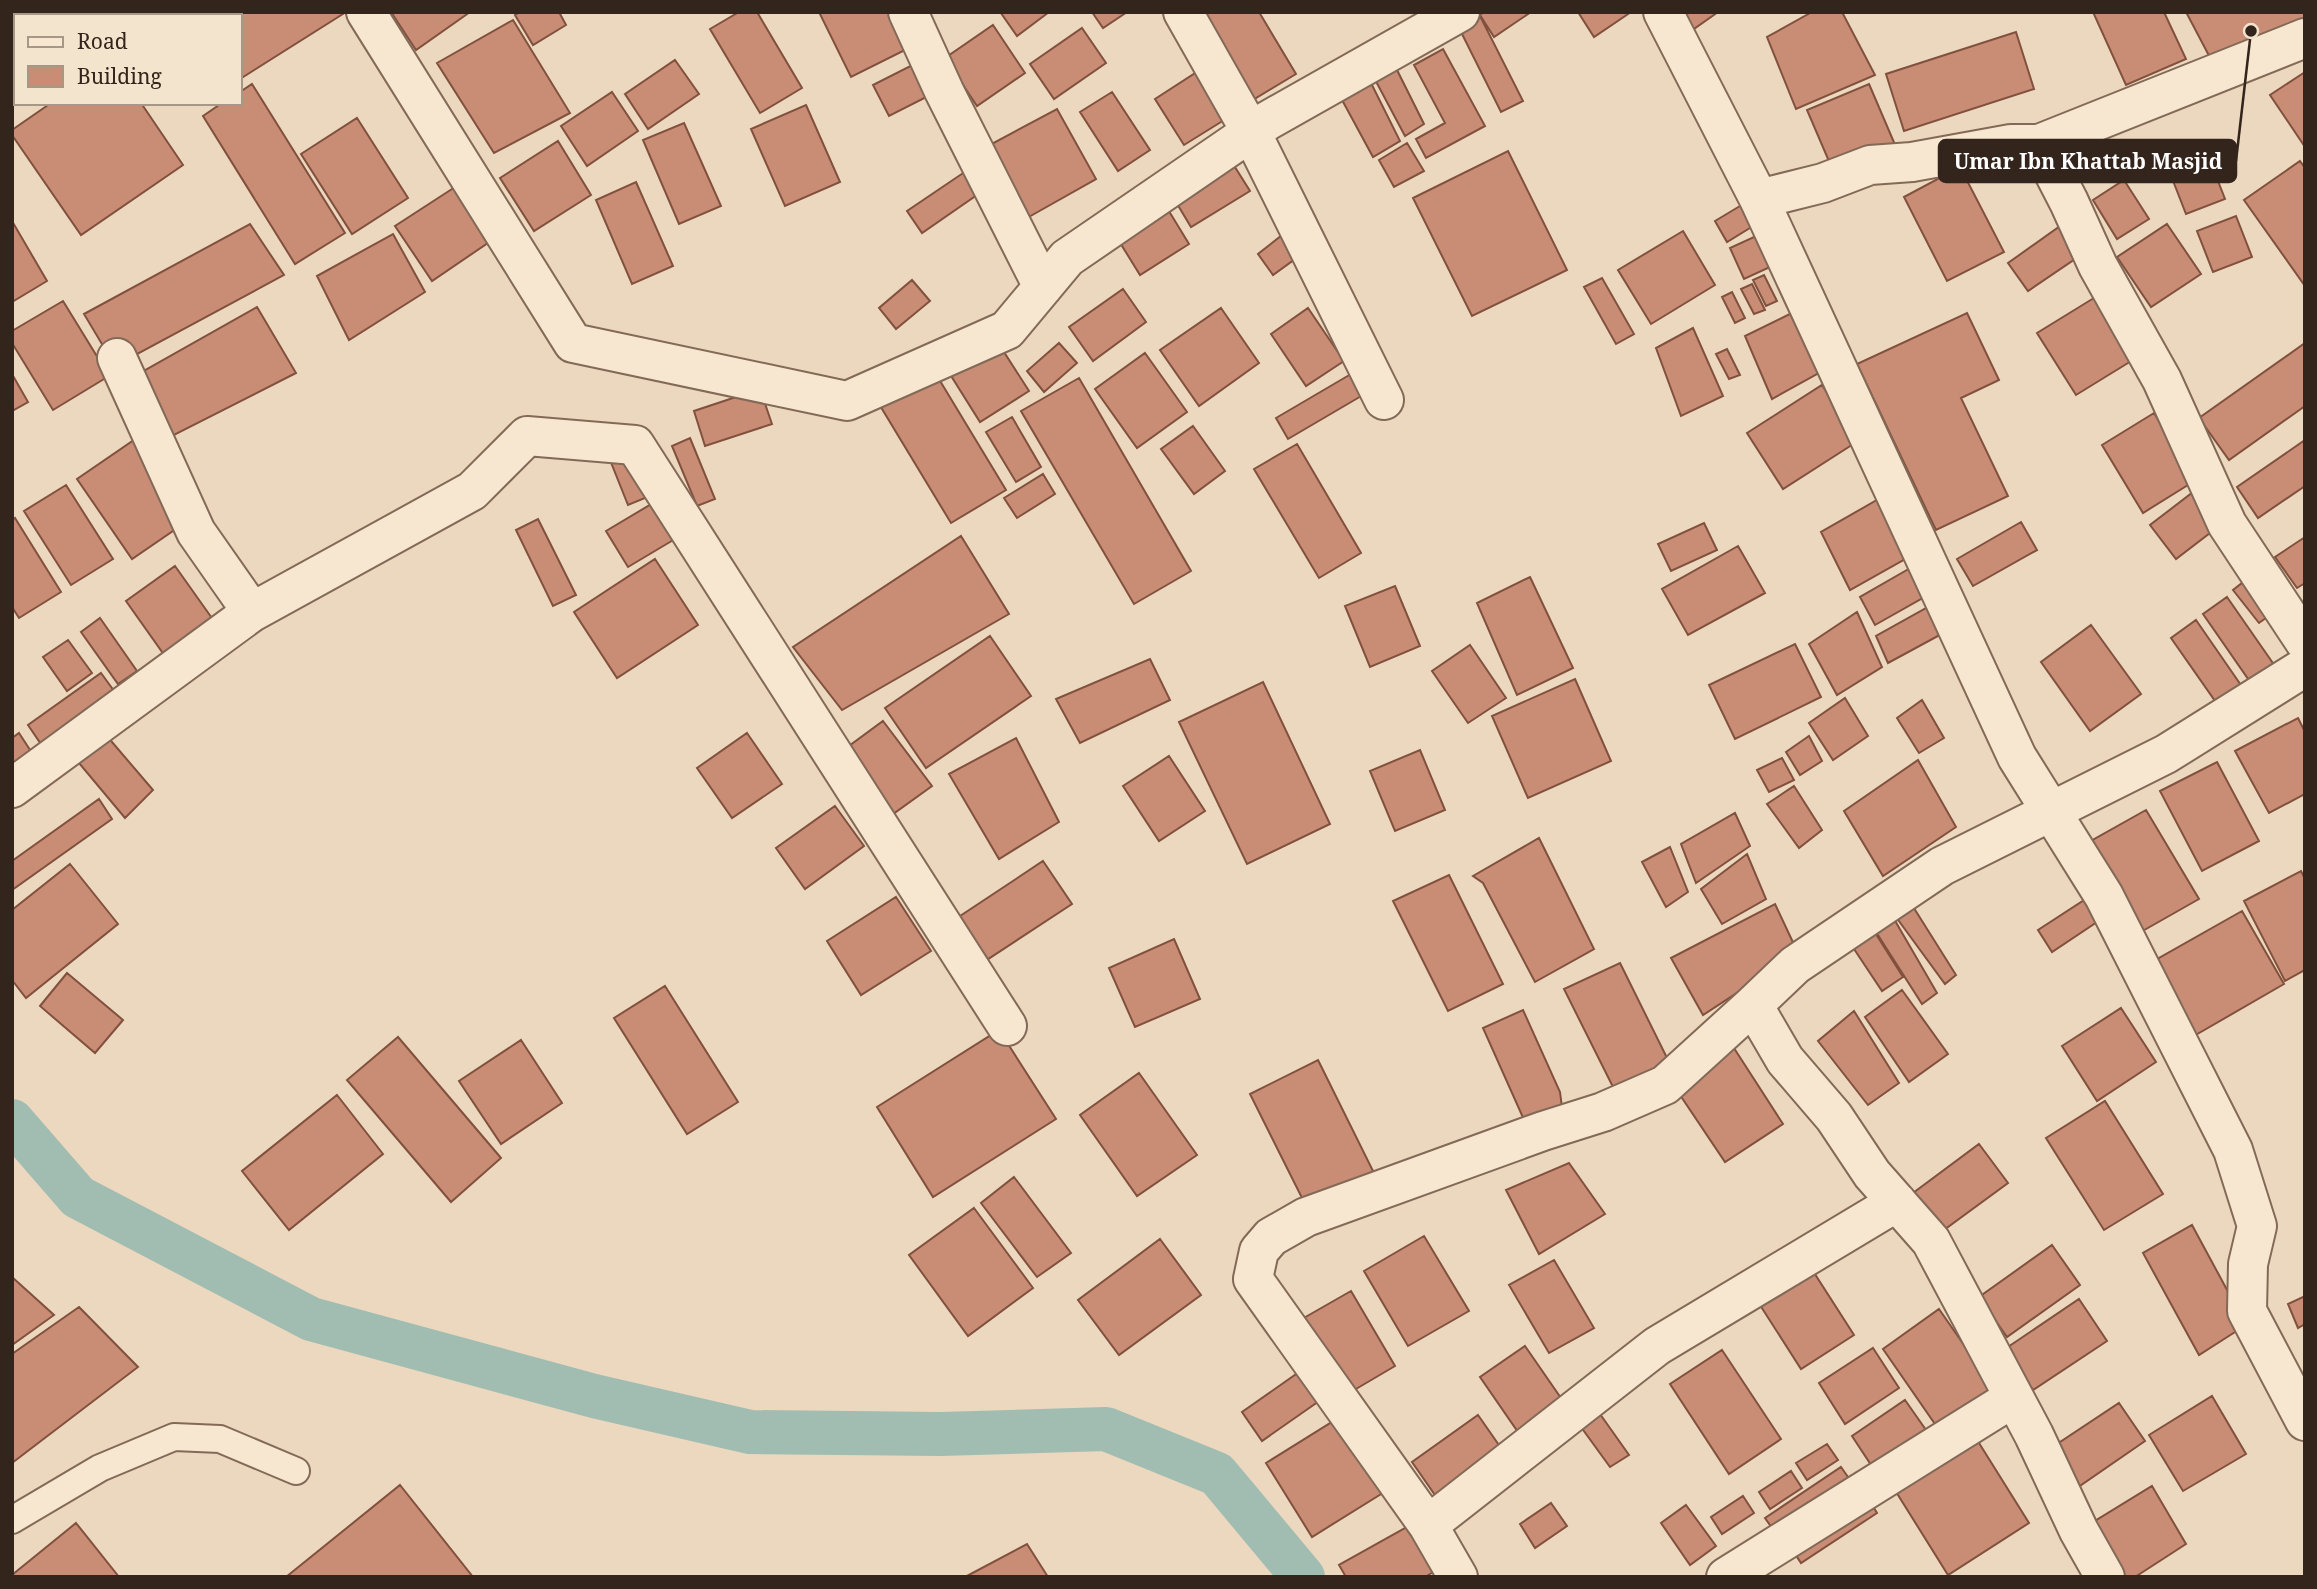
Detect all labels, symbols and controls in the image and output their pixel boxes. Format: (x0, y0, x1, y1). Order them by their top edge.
legend (14, 14, 242, 105)
text: Road (77, 27, 128, 55)
text: Building (77, 62, 162, 90)
callout: Umar Ibn Khattab Masjid (1939, 140, 2236, 182)
text: Umar Ibn Khattab Masjid (1954, 147, 2223, 175)

